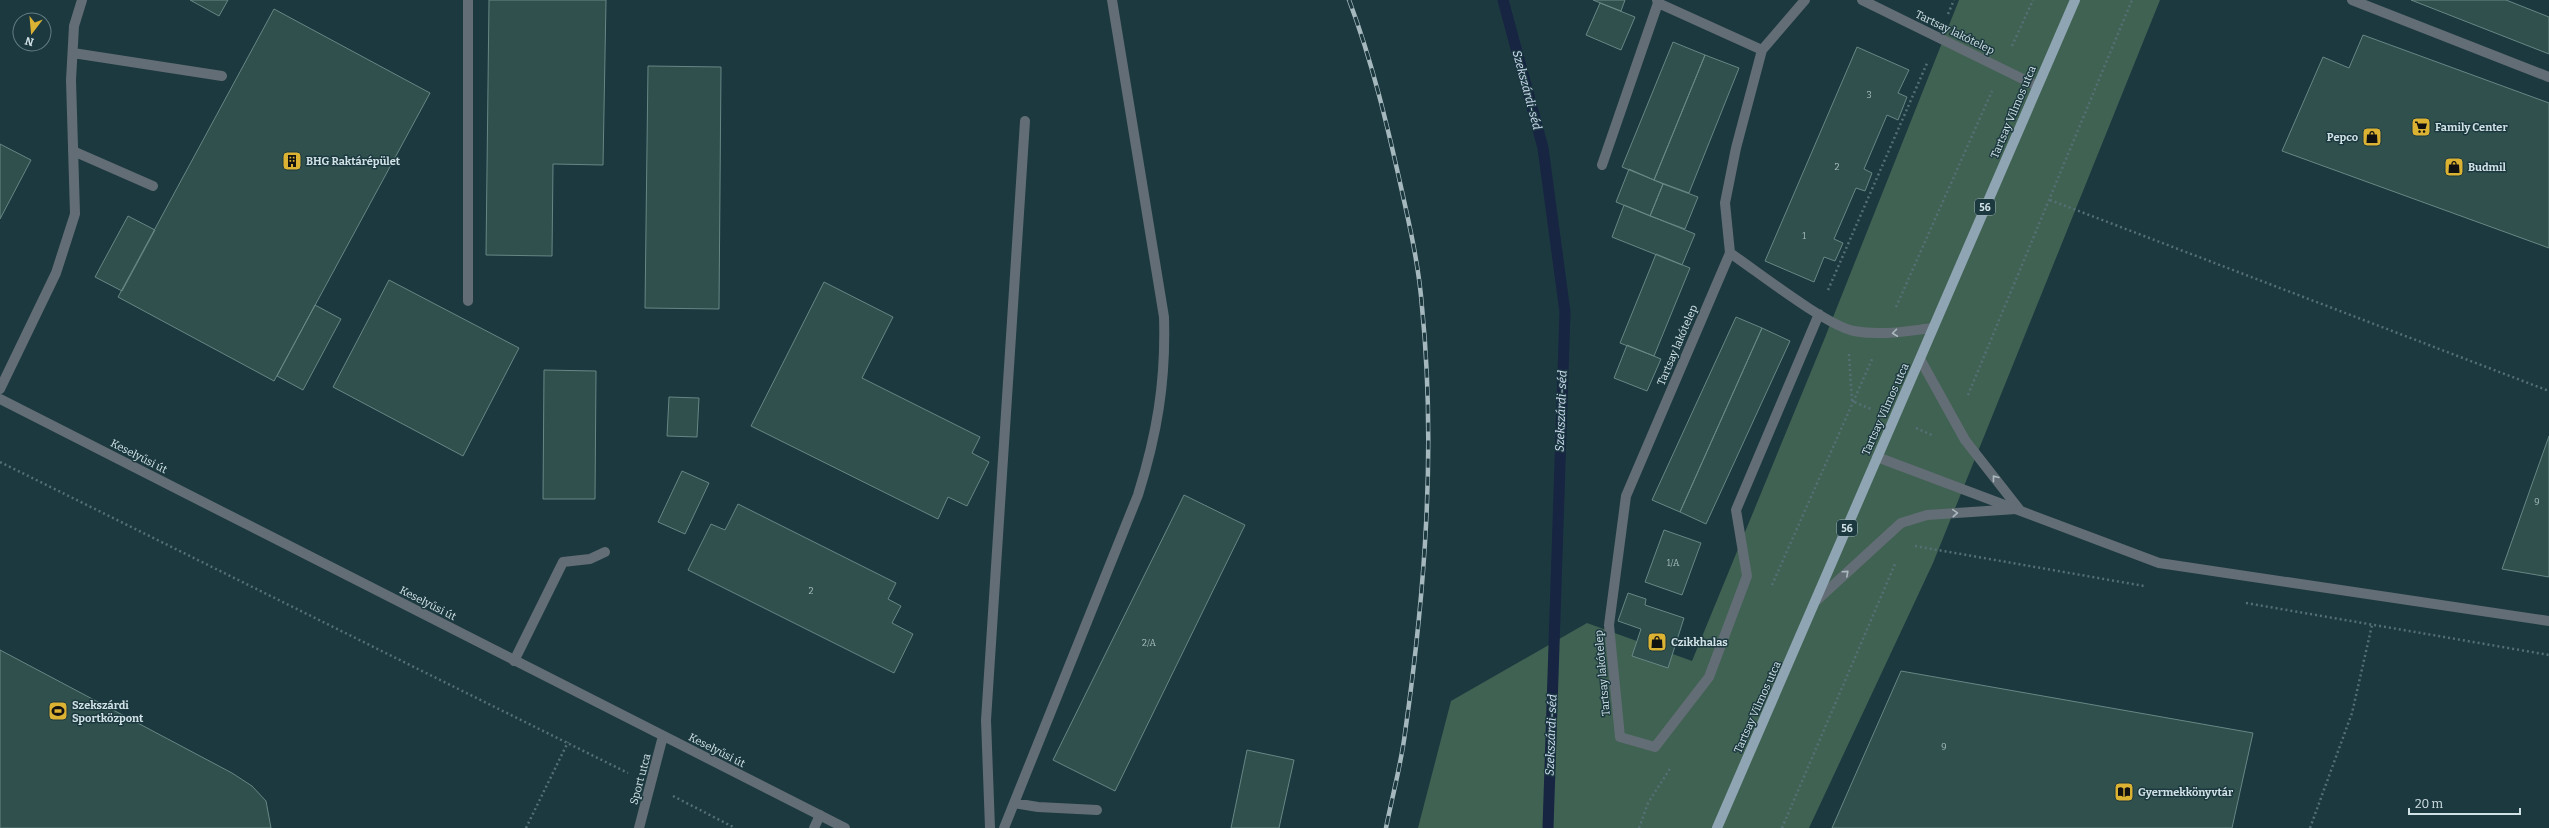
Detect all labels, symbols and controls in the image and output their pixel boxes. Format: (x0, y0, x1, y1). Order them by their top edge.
street label: Tartsay lakótelep (1913, 8, 1997, 57)
north arrow (12, 12, 52, 52)
text: N (23, 34, 35, 49)
water label: Szekszárdi-séd (1510, 49, 1544, 131)
street label: Tartsay Vilmos utca (1988, 64, 2039, 161)
house number: 3 (1866, 90, 1872, 100)
supermarket icon: Family Center (2410, 116, 2432, 138)
place label: Family Center (2435, 121, 2508, 134)
shop icon: Pepco (2361, 126, 2383, 148)
place label: Pepco (2327, 131, 2358, 144)
building icon: BHG Raktárépület (281, 150, 303, 172)
place label: BHG Raktárépület (306, 155, 401, 168)
shop icon: Budmil (2443, 156, 2465, 178)
place label: Budmil (2468, 161, 2507, 174)
house number: 2 (1835, 162, 1840, 172)
road number: 56 (1975, 199, 1995, 215)
house number: 1 (1802, 231, 1806, 241)
street label: Tartsay lakótelep (1655, 303, 1700, 387)
one-way arrow (1891, 328, 1898, 337)
street label: Tartsay Vilmos utca (1859, 361, 1912, 457)
water label: Szekszárdi-séd (1553, 370, 1569, 452)
street label: Keselyűsi út (108, 437, 169, 476)
one-way arrow (1992, 476, 1999, 483)
house number: 9 (2534, 497, 2540, 507)
one-way arrow (1952, 509, 1958, 517)
road number: 56 (1837, 520, 1857, 536)
house number: 1/A (1667, 558, 1680, 568)
one-way arrow (1841, 571, 1849, 578)
street label: Keselyűsi út (397, 584, 458, 623)
house number: 2 (809, 586, 814, 596)
street label: Tartsay lakótelep (1592, 629, 1613, 717)
shop icon: Czikkhalas (1646, 631, 1668, 653)
place label: Czikkhalas (1671, 636, 1728, 649)
house number: 2/A (1142, 638, 1157, 648)
street label: Tartsay Vilmos utca (1731, 659, 1784, 755)
water label: Szekszárdi-séd (1543, 694, 1559, 776)
place label: Szekszárdi Sportközpont (72, 699, 144, 725)
sports icon: Szekszárdi Sportközpont (47, 700, 69, 722)
street label: Keselyűsi út (686, 731, 747, 770)
house number: 9 (1941, 742, 1947, 752)
street label: Sport utca (627, 752, 654, 806)
library icon: Gyermekkönyvtár (2113, 781, 2135, 803)
place label: Gyermekkönyvtár (2138, 786, 2234, 799)
scale bar (2409, 790, 2520, 816)
text: 20 m (2415, 797, 2444, 811)

